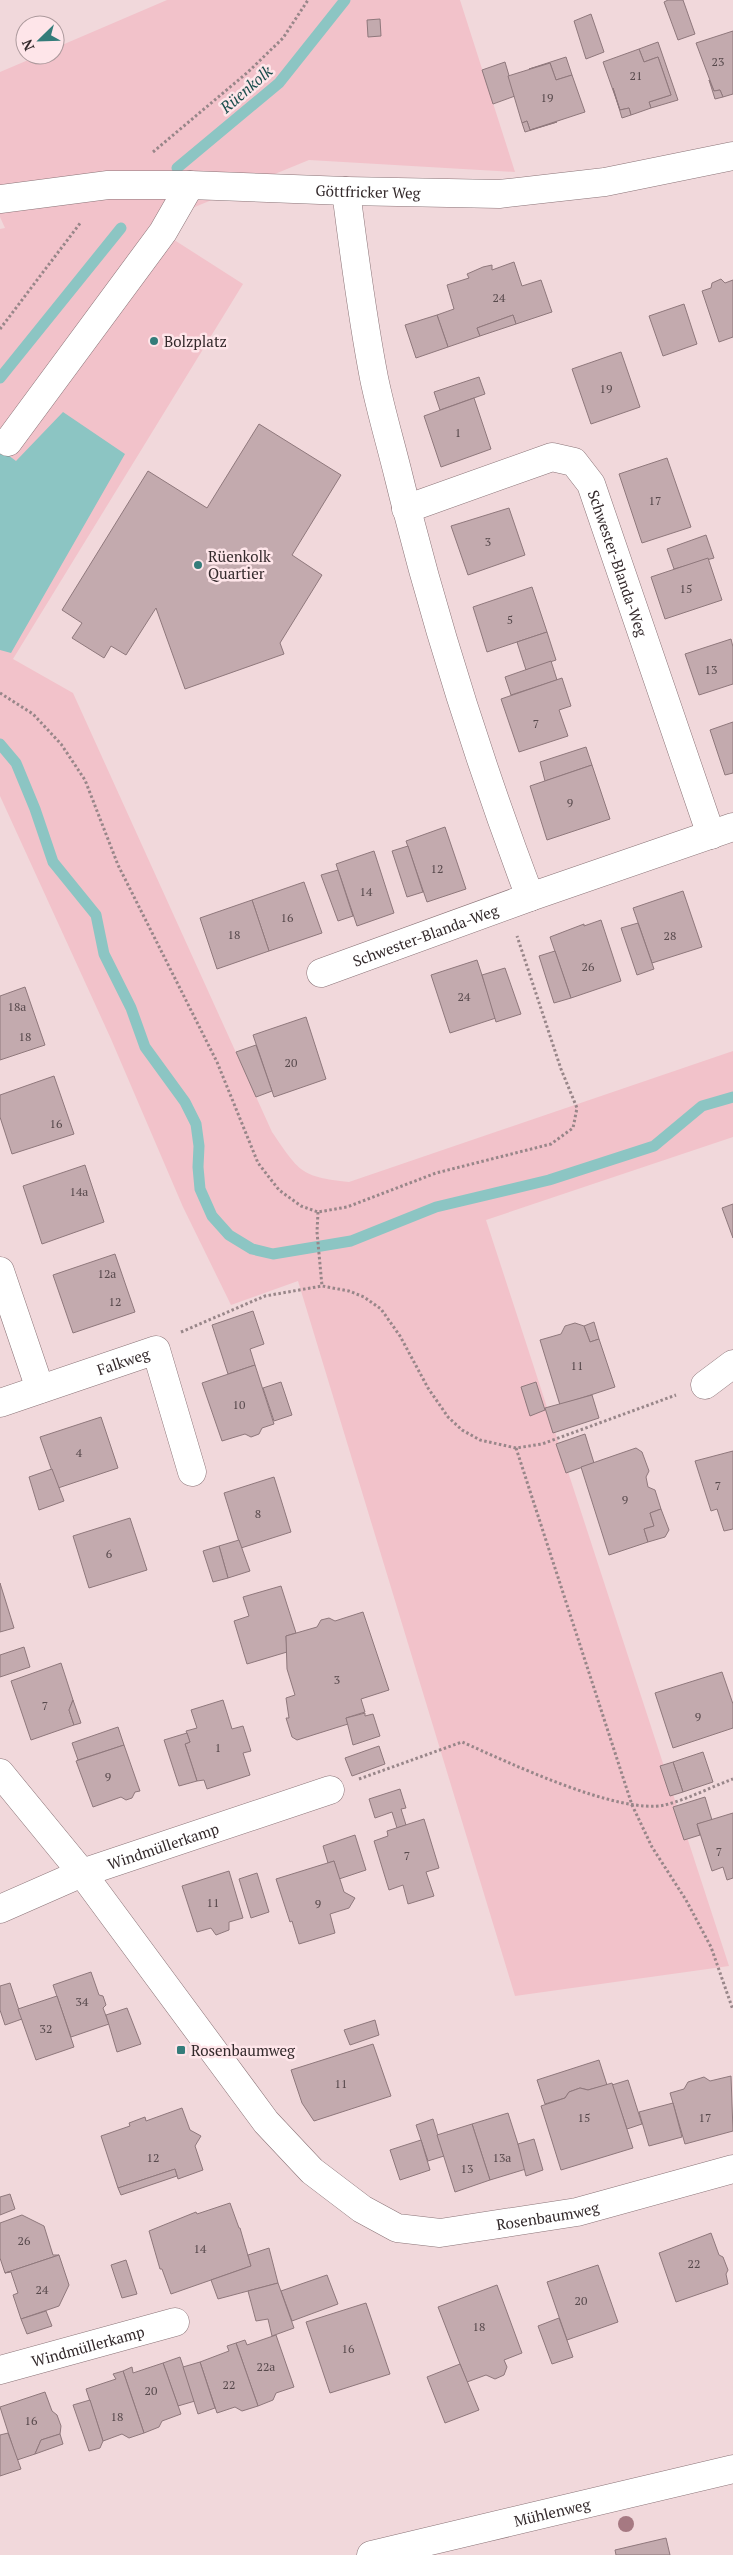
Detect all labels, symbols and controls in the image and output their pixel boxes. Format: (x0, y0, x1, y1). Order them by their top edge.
north arrow (15, 15, 65, 65)
text: N (17, 36, 38, 54)
house number: 23 (712, 54, 724, 69)
water label: Rüenkolk (214, 60, 277, 118)
house number: 21 (630, 68, 642, 83)
house number: 19 (541, 90, 553, 105)
street label: Göttfricker Weg (315, 180, 422, 202)
house number: 24 (493, 290, 506, 305)
place label: Bolzplatz (164, 331, 227, 351)
marker: Bolzplatz (148, 335, 160, 347)
house number: 19 (600, 381, 612, 396)
house number: 1 (455, 425, 461, 440)
street label: Schwester-Blanda-Weg (584, 487, 653, 640)
house number: 17 (649, 493, 661, 508)
house number: 3 (485, 534, 491, 549)
place label: Rüenkolk Quartier (208, 546, 271, 583)
marker: Rüenkolk Quartier (192, 559, 204, 571)
house number: 15 (680, 581, 692, 596)
house number: 5 (507, 612, 513, 627)
house number: 13 (705, 662, 717, 677)
house number: 7 (533, 716, 539, 731)
house number: 9 (567, 795, 573, 810)
house number: 12 (431, 861, 443, 876)
house number: 14 (360, 884, 373, 899)
street label: Schwester-Blanda-Weg (350, 899, 502, 971)
house number: 16 (281, 910, 294, 925)
house number: 18 (228, 927, 240, 942)
house number: 28 (664, 928, 676, 943)
house number: 26 (582, 959, 595, 974)
house number: 24 (458, 989, 471, 1004)
house number: 18a (8, 999, 26, 1014)
house number: 18 (19, 1029, 31, 1044)
house number: 20 (285, 1055, 297, 1070)
house number: 16 (50, 1116, 63, 1131)
house number: 14a (70, 1184, 88, 1199)
house number: 12a (98, 1266, 116, 1281)
house number: 12 (109, 1294, 121, 1309)
street label: Falkweg (94, 1343, 153, 1379)
house number: 11 (571, 1358, 583, 1373)
house number: 10 (233, 1397, 245, 1412)
house number: 4 (76, 1445, 83, 1460)
house number: 7 (715, 1478, 721, 1493)
house number: 9 (622, 1492, 628, 1507)
house number: 8 (255, 1506, 261, 1521)
house number: 6 (106, 1546, 113, 1561)
house number: 3 (334, 1672, 340, 1687)
house number: 7 (42, 1698, 48, 1713)
house number: 9 (695, 1709, 701, 1724)
house number: 1 (215, 1740, 221, 1755)
house number: 9 (105, 1769, 111, 1784)
street label: Windmüllerkamp (105, 1818, 221, 1874)
house number: 7 (716, 1844, 722, 1859)
house number: 7 (404, 1848, 410, 1863)
house number: 11 (207, 1895, 219, 1910)
house number: 9 (315, 1896, 321, 1911)
house number: 34 (76, 1994, 89, 2009)
house number: 32 (40, 2021, 52, 2036)
place label: Rosenbaumweg (191, 2040, 296, 2060)
marker: Rosenbaumweg (175, 2044, 187, 2056)
house number: 11 (335, 2076, 347, 2091)
house number: 15 (578, 2110, 590, 2125)
house number: 17 (699, 2110, 711, 2125)
house number: 12 (147, 2150, 159, 2165)
house number: 13a (493, 2150, 511, 2165)
house number: 13 (461, 2161, 473, 2176)
street label: Rosenbaumweg (495, 2196, 602, 2234)
house number: 26 (18, 2233, 31, 2248)
house number: 14 (194, 2241, 207, 2256)
house number: 22 (688, 2256, 700, 2271)
house number: 24 (36, 2282, 49, 2297)
house number: 20 (575, 2293, 587, 2308)
house number: 18 (473, 2319, 485, 2334)
street label: Windmüllerkamp (29, 2321, 147, 2371)
house number: 16 (342, 2341, 355, 2356)
house number: 22a (257, 2359, 275, 2374)
house number: 22 (223, 2377, 235, 2392)
house number: 20 (145, 2383, 157, 2398)
house number: 18 (111, 2409, 123, 2424)
house number: 16 (25, 2413, 38, 2428)
street label: Mühlenweg (512, 2493, 593, 2531)

